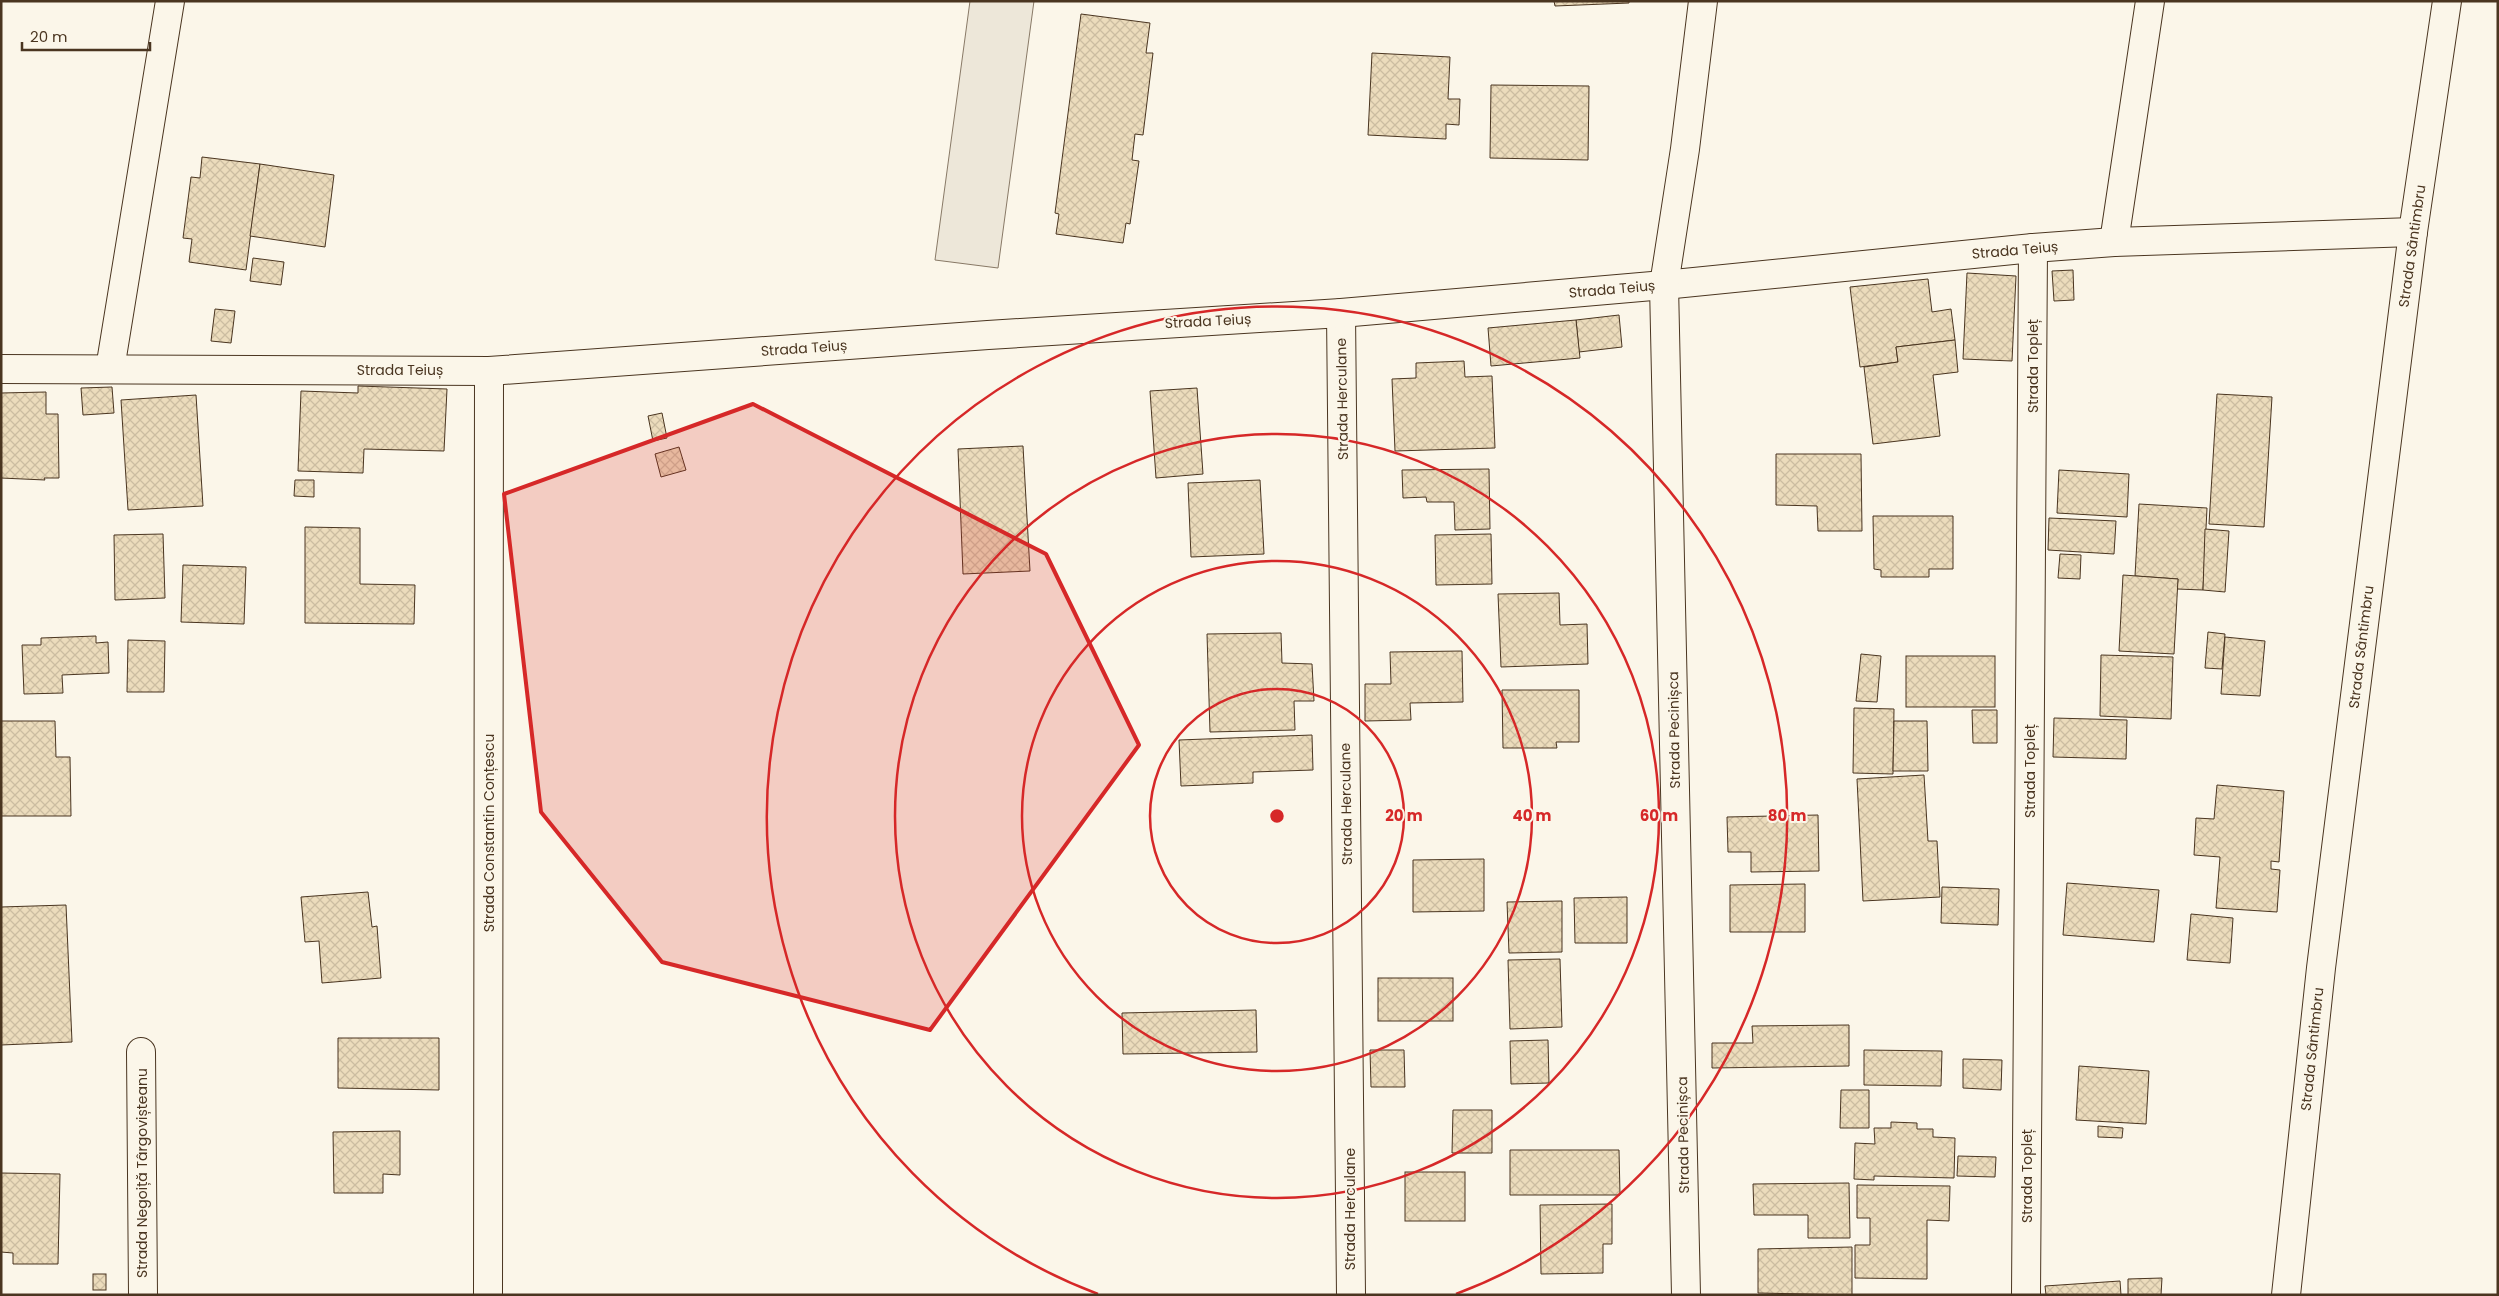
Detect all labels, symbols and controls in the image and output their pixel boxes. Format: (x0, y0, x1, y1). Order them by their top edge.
scale bar (22, 20, 150, 52)
text: 20 m (30, 26, 68, 47)
street label: Strada Sântimbru (2393, 183, 2431, 309)
street label: Strada Teiuș (1971, 236, 2059, 264)
street label: Strada Teiuș (1568, 275, 1656, 303)
street label: Strada Teiuș (1164, 309, 1252, 333)
street label: Strada Topleț (2023, 319, 2043, 413)
street label: Strada Teiuș (760, 335, 848, 361)
street label: Strada Herculane (1331, 337, 1353, 460)
street label: Strada Teiuș (357, 360, 443, 380)
street label: Strada Sântimbru (2344, 584, 2378, 710)
street label: Strada Pecinișca (1663, 671, 1685, 789)
street label: Strada Topleț (2020, 724, 2040, 818)
street label: Strada Constantin Conțescu (479, 734, 499, 932)
street label: Strada Herculane (1335, 742, 1357, 865)
text: 20 m (1385, 805, 1423, 826)
text: 40 m (1512, 805, 1552, 826)
text: 60 m (1640, 805, 1678, 826)
text: 80 m (1768, 805, 1806, 826)
centre of rings (1268, 807, 1286, 825)
street label: Strada Sântimbru (2296, 986, 2328, 1112)
street label: Strada Negoiță Târgovișteanu (132, 1068, 152, 1278)
street label: Strada Pecinișca (1672, 1076, 1694, 1194)
street label: Strada Topleț (2017, 1129, 2037, 1223)
street label: Strada Herculane (1340, 1148, 1360, 1270)

